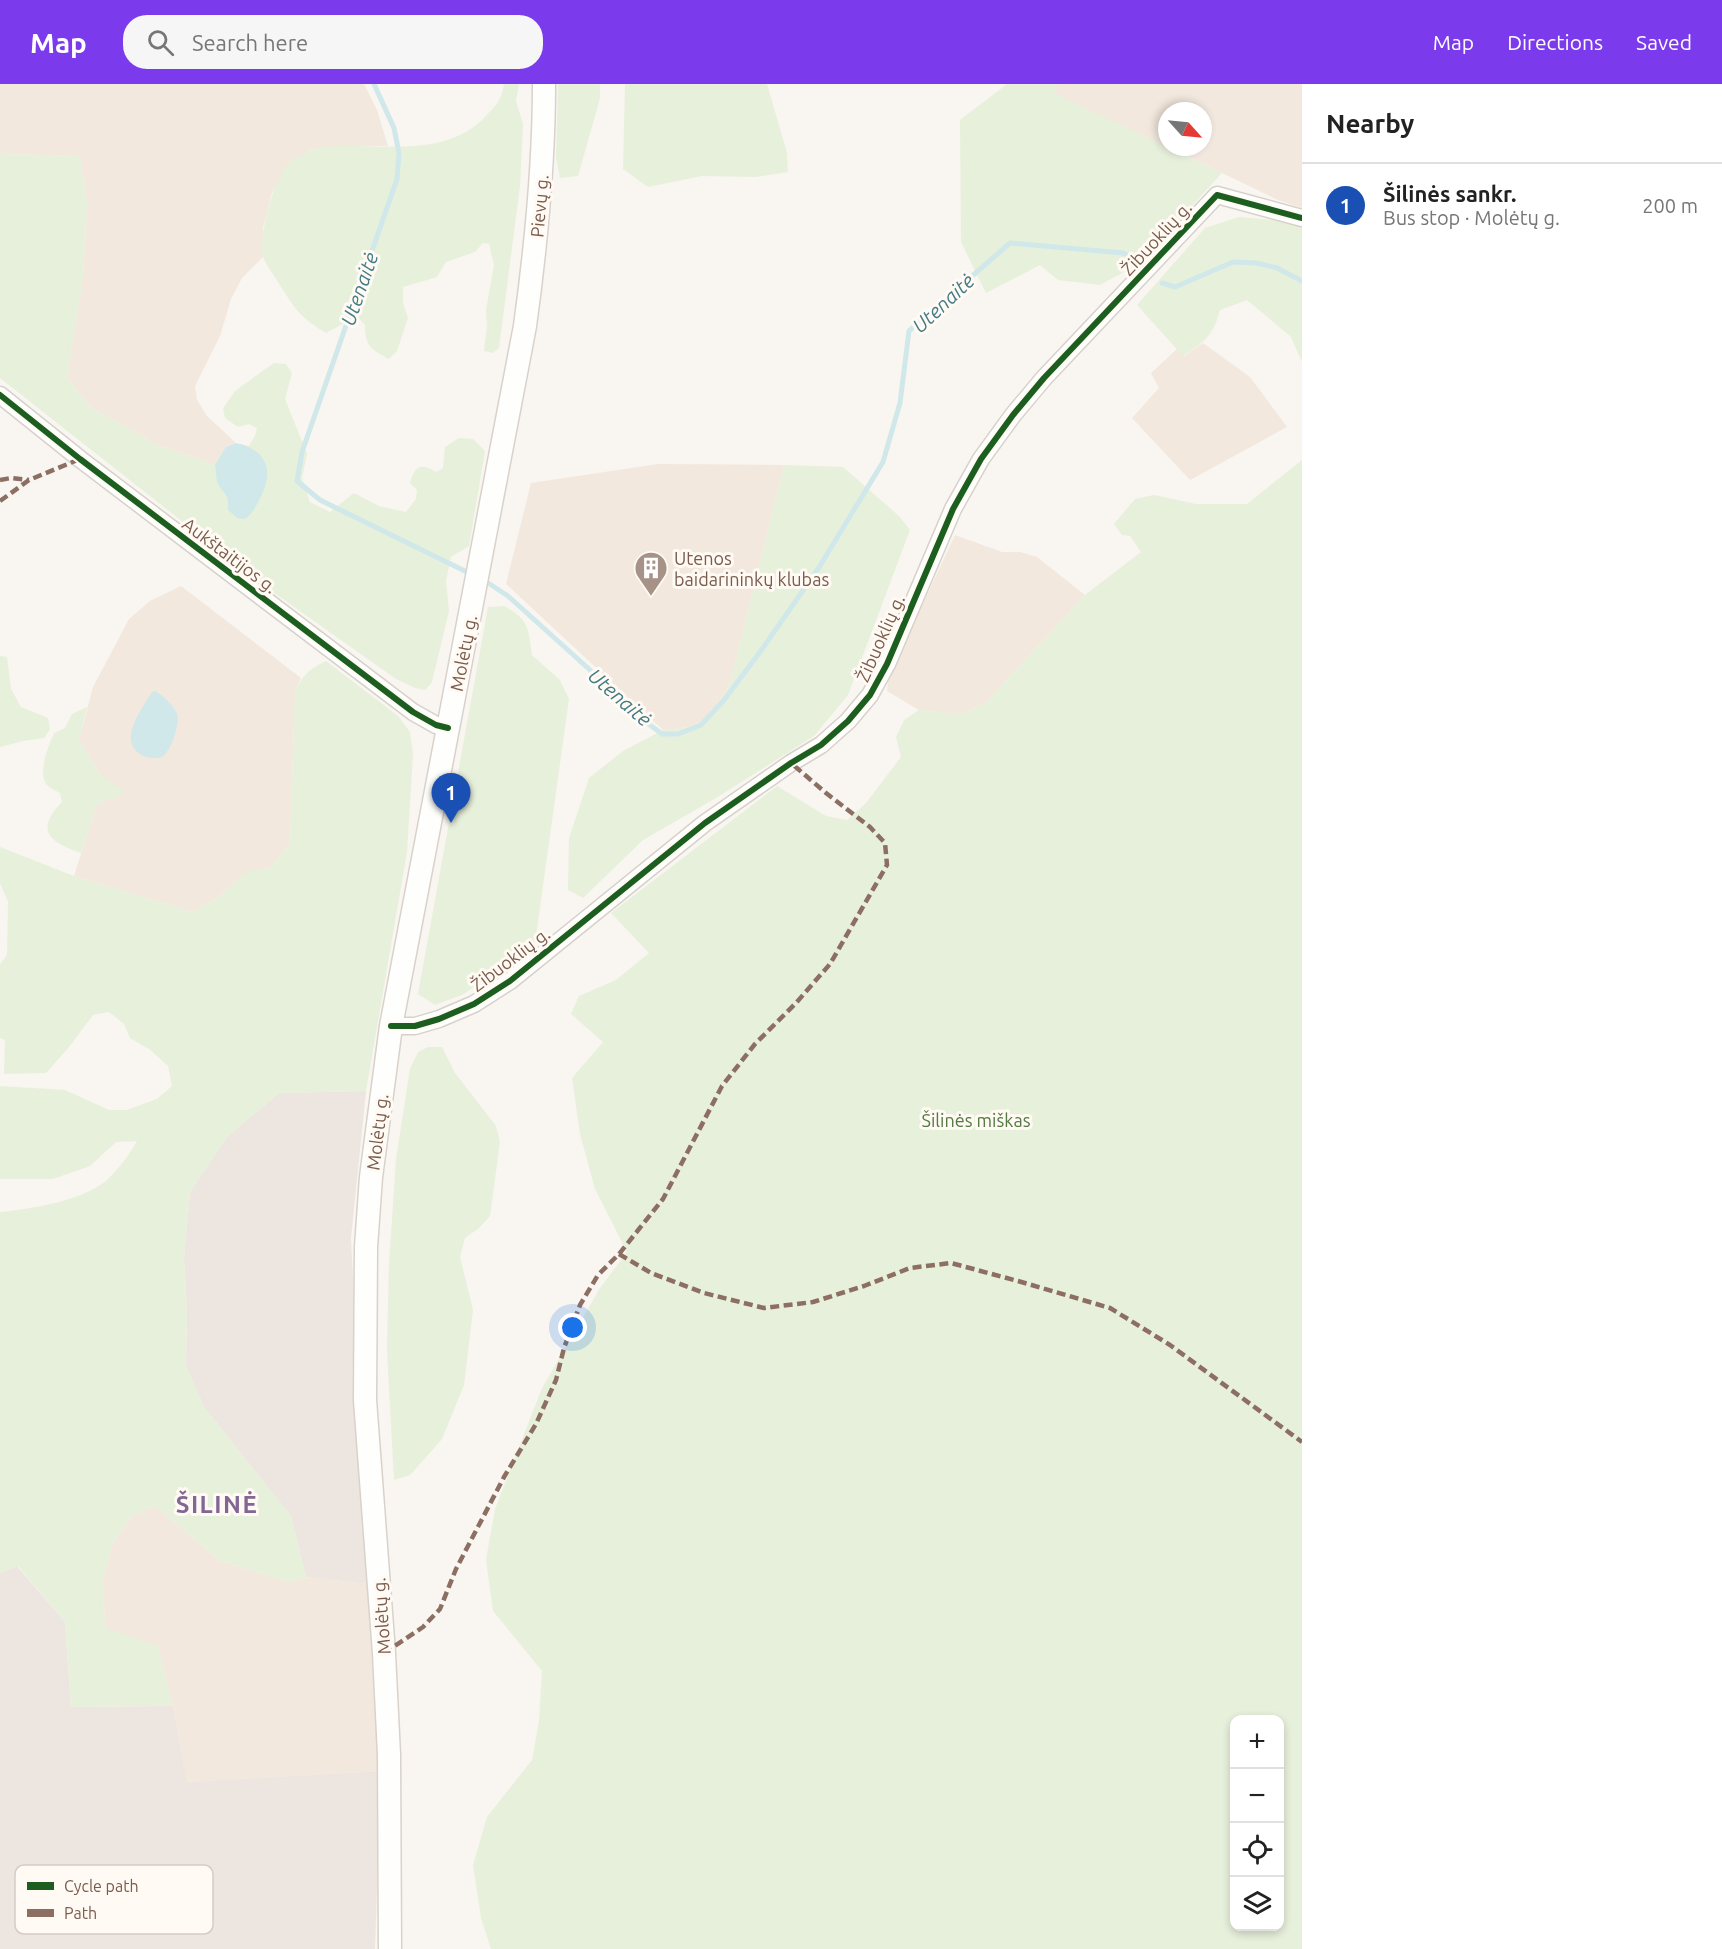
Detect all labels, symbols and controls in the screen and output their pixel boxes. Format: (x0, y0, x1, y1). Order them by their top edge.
search box (123, 15, 543, 69)
icon: search (144, 26, 177, 59)
text: Map (30, 27, 87, 58)
text: Search here (192, 30, 308, 55)
text: Map (1433, 30, 1474, 54)
text: Directions (1507, 30, 1603, 54)
text: Saved (1636, 30, 1692, 54)
north arrow (1158, 102, 1212, 156)
text: Nearby (1326, 109, 1414, 138)
street label: Pievų g. (526, 174, 552, 238)
text: Šilinės sankr. (1383, 181, 1516, 206)
text: 1 (1340, 194, 1351, 217)
text: 200 m (1642, 194, 1698, 217)
street label: Žibuoklių g. (1116, 196, 1195, 279)
text: Bus stop · Molėtų g. (1383, 206, 1560, 229)
water label: Utenaitė (336, 249, 382, 329)
water label: Utenaitė (907, 269, 979, 337)
street label: Aukštaitijos g. (179, 513, 281, 597)
place label: Utenos baidarininkų klubas (674, 548, 829, 589)
building icon: Utenos baidarininkų klubas (633, 550, 669, 597)
street label: Žibuoklių g. (851, 591, 908, 685)
street label: Molėtų g. (446, 613, 480, 693)
water label: Utenaitė (584, 663, 656, 731)
pin: 1 (432, 774, 470, 823)
street label: Žibuoklių g. (466, 922, 553, 995)
street label: Molėtų g. (362, 1093, 392, 1171)
park label: Šilinės miškas (922, 1109, 1031, 1130)
your location (558, 1313, 587, 1342)
district label: ŠILINĖ (176, 1490, 258, 1518)
street label: Molėtų g. (368, 1577, 394, 1655)
map controls (1230, 1715, 1284, 1931)
button: + (1230, 1715, 1284, 1769)
button: − (1230, 1769, 1284, 1823)
button: locate (1230, 1823, 1284, 1877)
legend (15, 1865, 213, 1934)
text: Cycle path (64, 1877, 139, 1895)
button: layers (1230, 1877, 1284, 1931)
text: Path (64, 1904, 97, 1922)

